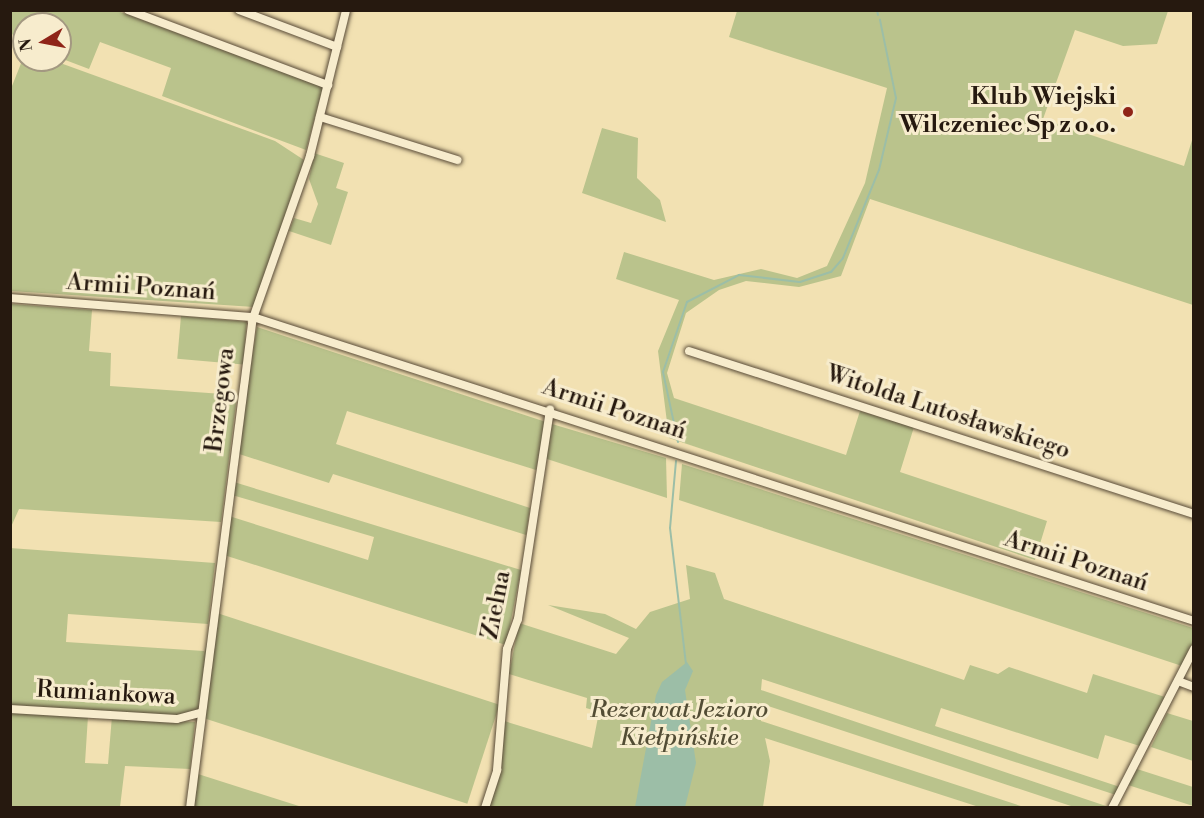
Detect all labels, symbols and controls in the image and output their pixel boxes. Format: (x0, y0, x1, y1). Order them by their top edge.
north arrow (12, 12, 72, 72)
text: N (15, 37, 37, 53)
place label: Klub Wiejski Wilczeniec Sp z o.o. (899, 84, 1116, 140)
marker: Klub Wiejski Wilczeniec Sp z o.o. (1121, 105, 1135, 119)
street label: Armii Poznań (65, 268, 217, 308)
street label: Brzegowa (200, 346, 242, 454)
street label: Witolda Lutosławskiego (822, 360, 1074, 466)
street label: Armii Poznań (538, 373, 690, 447)
street label: Armii Poznań (1000, 525, 1152, 599)
street label: Zielna (476, 568, 518, 642)
street label: Rumiankowa (35, 676, 177, 712)
park label: Rezerwat Jezioro Kiełpińskie (590, 697, 768, 753)

